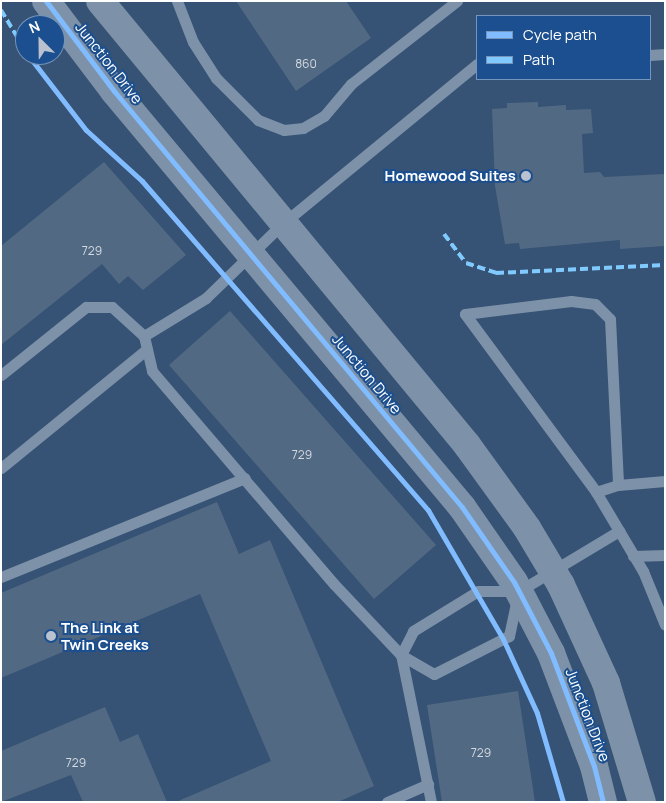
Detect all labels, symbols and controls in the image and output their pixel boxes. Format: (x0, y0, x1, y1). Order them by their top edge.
north arrow (15, 15, 65, 65)
legend (476, 15, 651, 80)
text: N (26, 16, 43, 37)
street label: Junction Drive (72, 19, 146, 107)
text: Cycle path (523, 24, 597, 45)
text: Path (523, 49, 555, 70)
house number: 860 (295, 57, 317, 71)
place label: Homewood Suites (385, 167, 516, 185)
marker: Homewood Suites (520, 170, 532, 182)
house number: 729 (82, 244, 102, 258)
street label: Junction Drive (328, 331, 406, 417)
house number: 729 (292, 448, 312, 462)
place label: The Link at Twin Creeks (61, 618, 149, 653)
marker: The Link at Twin Creeks (45, 630, 57, 642)
street label: Junction Drive (562, 666, 614, 764)
house number: 729 (471, 746, 491, 760)
house number: 729 (66, 756, 86, 770)

